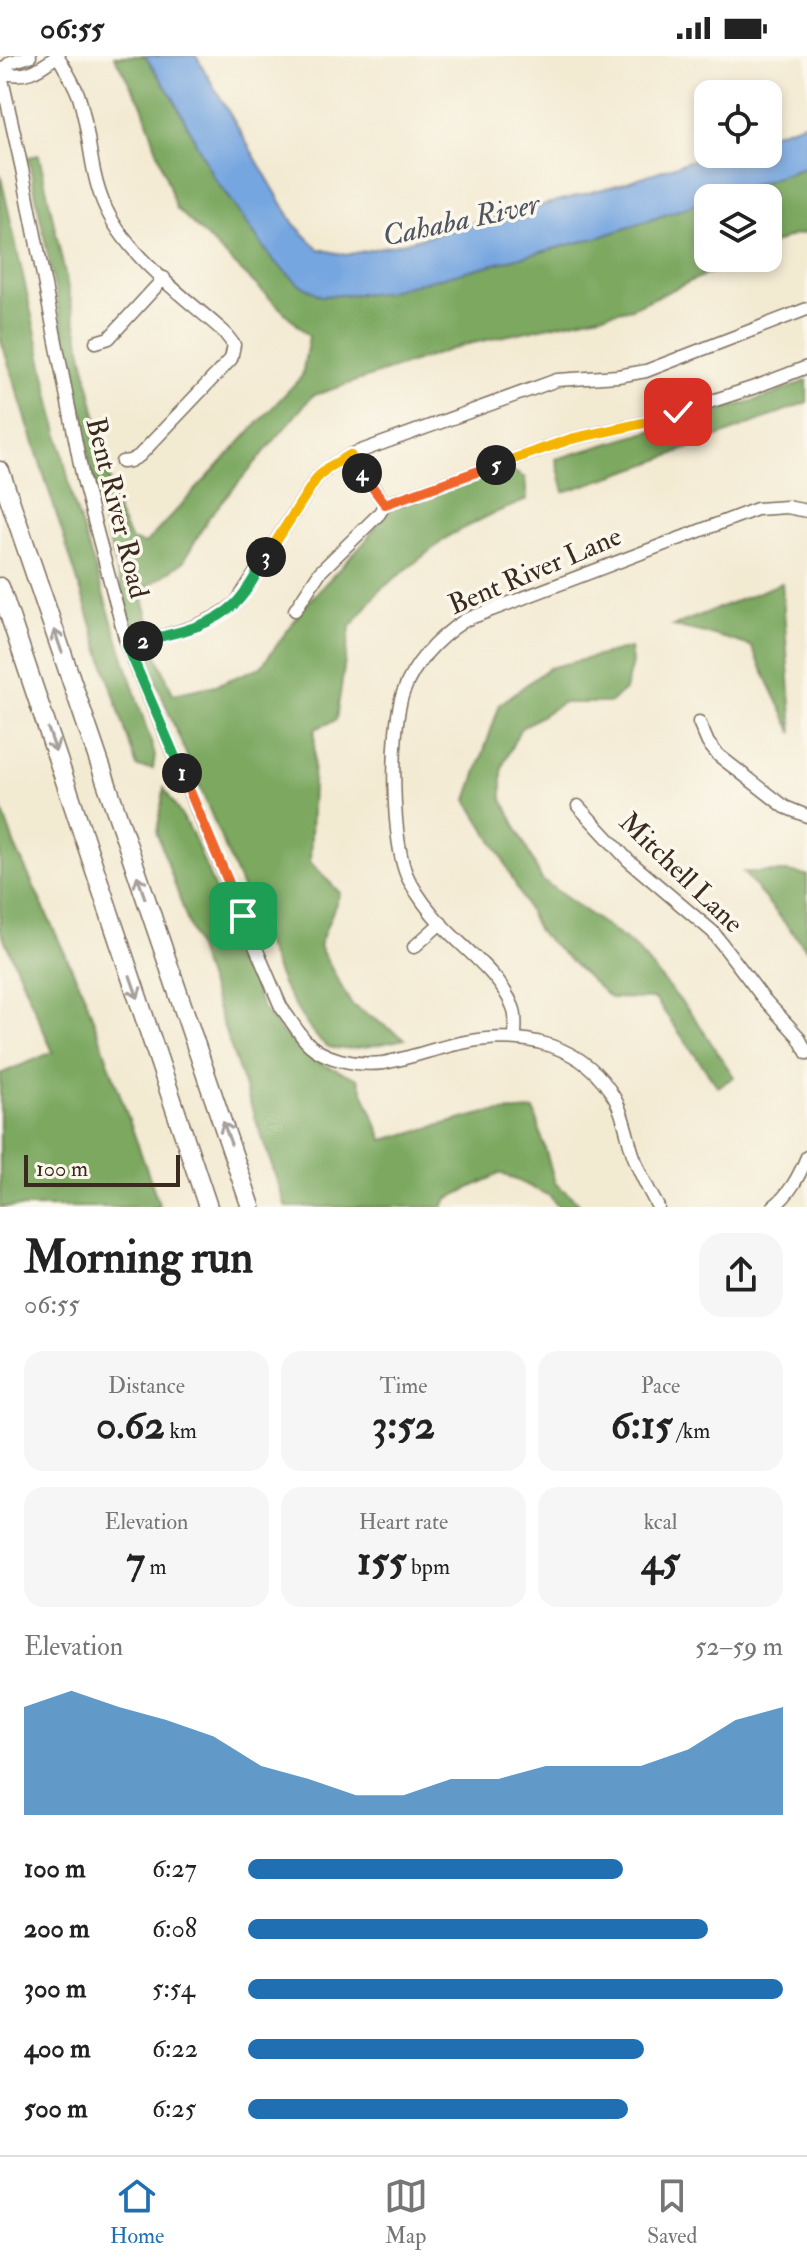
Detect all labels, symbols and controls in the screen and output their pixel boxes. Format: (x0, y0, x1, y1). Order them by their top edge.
text: 06:55 (40, 10, 104, 47)
map controls (694, 80, 782, 272)
button: locate (694, 80, 782, 168)
button: layers (694, 184, 782, 272)
water label: Cahaba River (379, 185, 545, 255)
pin (644, 378, 712, 446)
icon: check (656, 390, 700, 434)
street label: Bent River Road (78, 414, 156, 602)
pin: 5 (476, 445, 516, 485)
text: 5 (491, 451, 501, 479)
pin: 4 (342, 453, 382, 493)
text: 4 (356, 459, 368, 487)
street label: Bent River Lane (443, 519, 627, 623)
pin: 3 (246, 537, 286, 577)
text: 3 (262, 543, 270, 571)
pin: 2 (123, 621, 163, 661)
text: 2 (137, 627, 149, 655)
one-way arrow (49, 629, 64, 654)
one-way arrow (45, 728, 60, 753)
pin: 1 (162, 753, 202, 793)
text: 1 (178, 759, 186, 787)
street label: Mitchell Lane (612, 805, 751, 941)
one-way arrow (133, 875, 148, 900)
pin (209, 882, 277, 950)
icon: arrive (221, 894, 265, 938)
one-way arrow (128, 974, 143, 999)
one-way arrow (219, 1121, 233, 1146)
scale bar (24, 1151, 180, 1187)
text: 100 m (36, 1155, 88, 1183)
text: Morning run (24, 1231, 253, 1286)
button: share (699, 1233, 783, 1317)
text: 06:55 (24, 1289, 80, 1321)
text: Distance (108, 1372, 185, 1400)
text: Time (379, 1372, 428, 1400)
text: Pace (641, 1372, 680, 1400)
text: 0.62 (96, 1400, 165, 1451)
text: 3:52 (372, 1400, 435, 1451)
text: 6:15 (611, 1400, 672, 1451)
text: km (165, 1417, 197, 1445)
text: /km (672, 1417, 710, 1445)
text: Elevation (105, 1508, 188, 1536)
text: Heart rate (359, 1508, 448, 1536)
text: kcal (644, 1508, 677, 1536)
text: 7 (126, 1536, 145, 1587)
text: 155 (357, 1536, 406, 1587)
text: 45 (641, 1536, 680, 1587)
text: m (145, 1553, 167, 1581)
text: bpm (406, 1553, 450, 1581)
text: Elevation (24, 1631, 123, 1663)
text: 52–59 m (695, 1631, 783, 1663)
text: 100 m (24, 1853, 85, 1885)
text: 6:27 (152, 1853, 197, 1885)
text: 200 m (24, 1913, 89, 1945)
text: 6:08 (152, 1913, 197, 1945)
text: 300 m (24, 1973, 86, 2005)
text: 5:54 (152, 1973, 195, 2005)
text: 400 m (24, 2033, 90, 2065)
text: 6:22 (152, 2033, 198, 2065)
text: 500 m (24, 2093, 88, 2125)
text: 6:25 (152, 2093, 196, 2125)
tab: Home (110, 2174, 164, 2250)
tab: Map (384, 2174, 428, 2250)
tab: Saved (647, 2174, 697, 2250)

